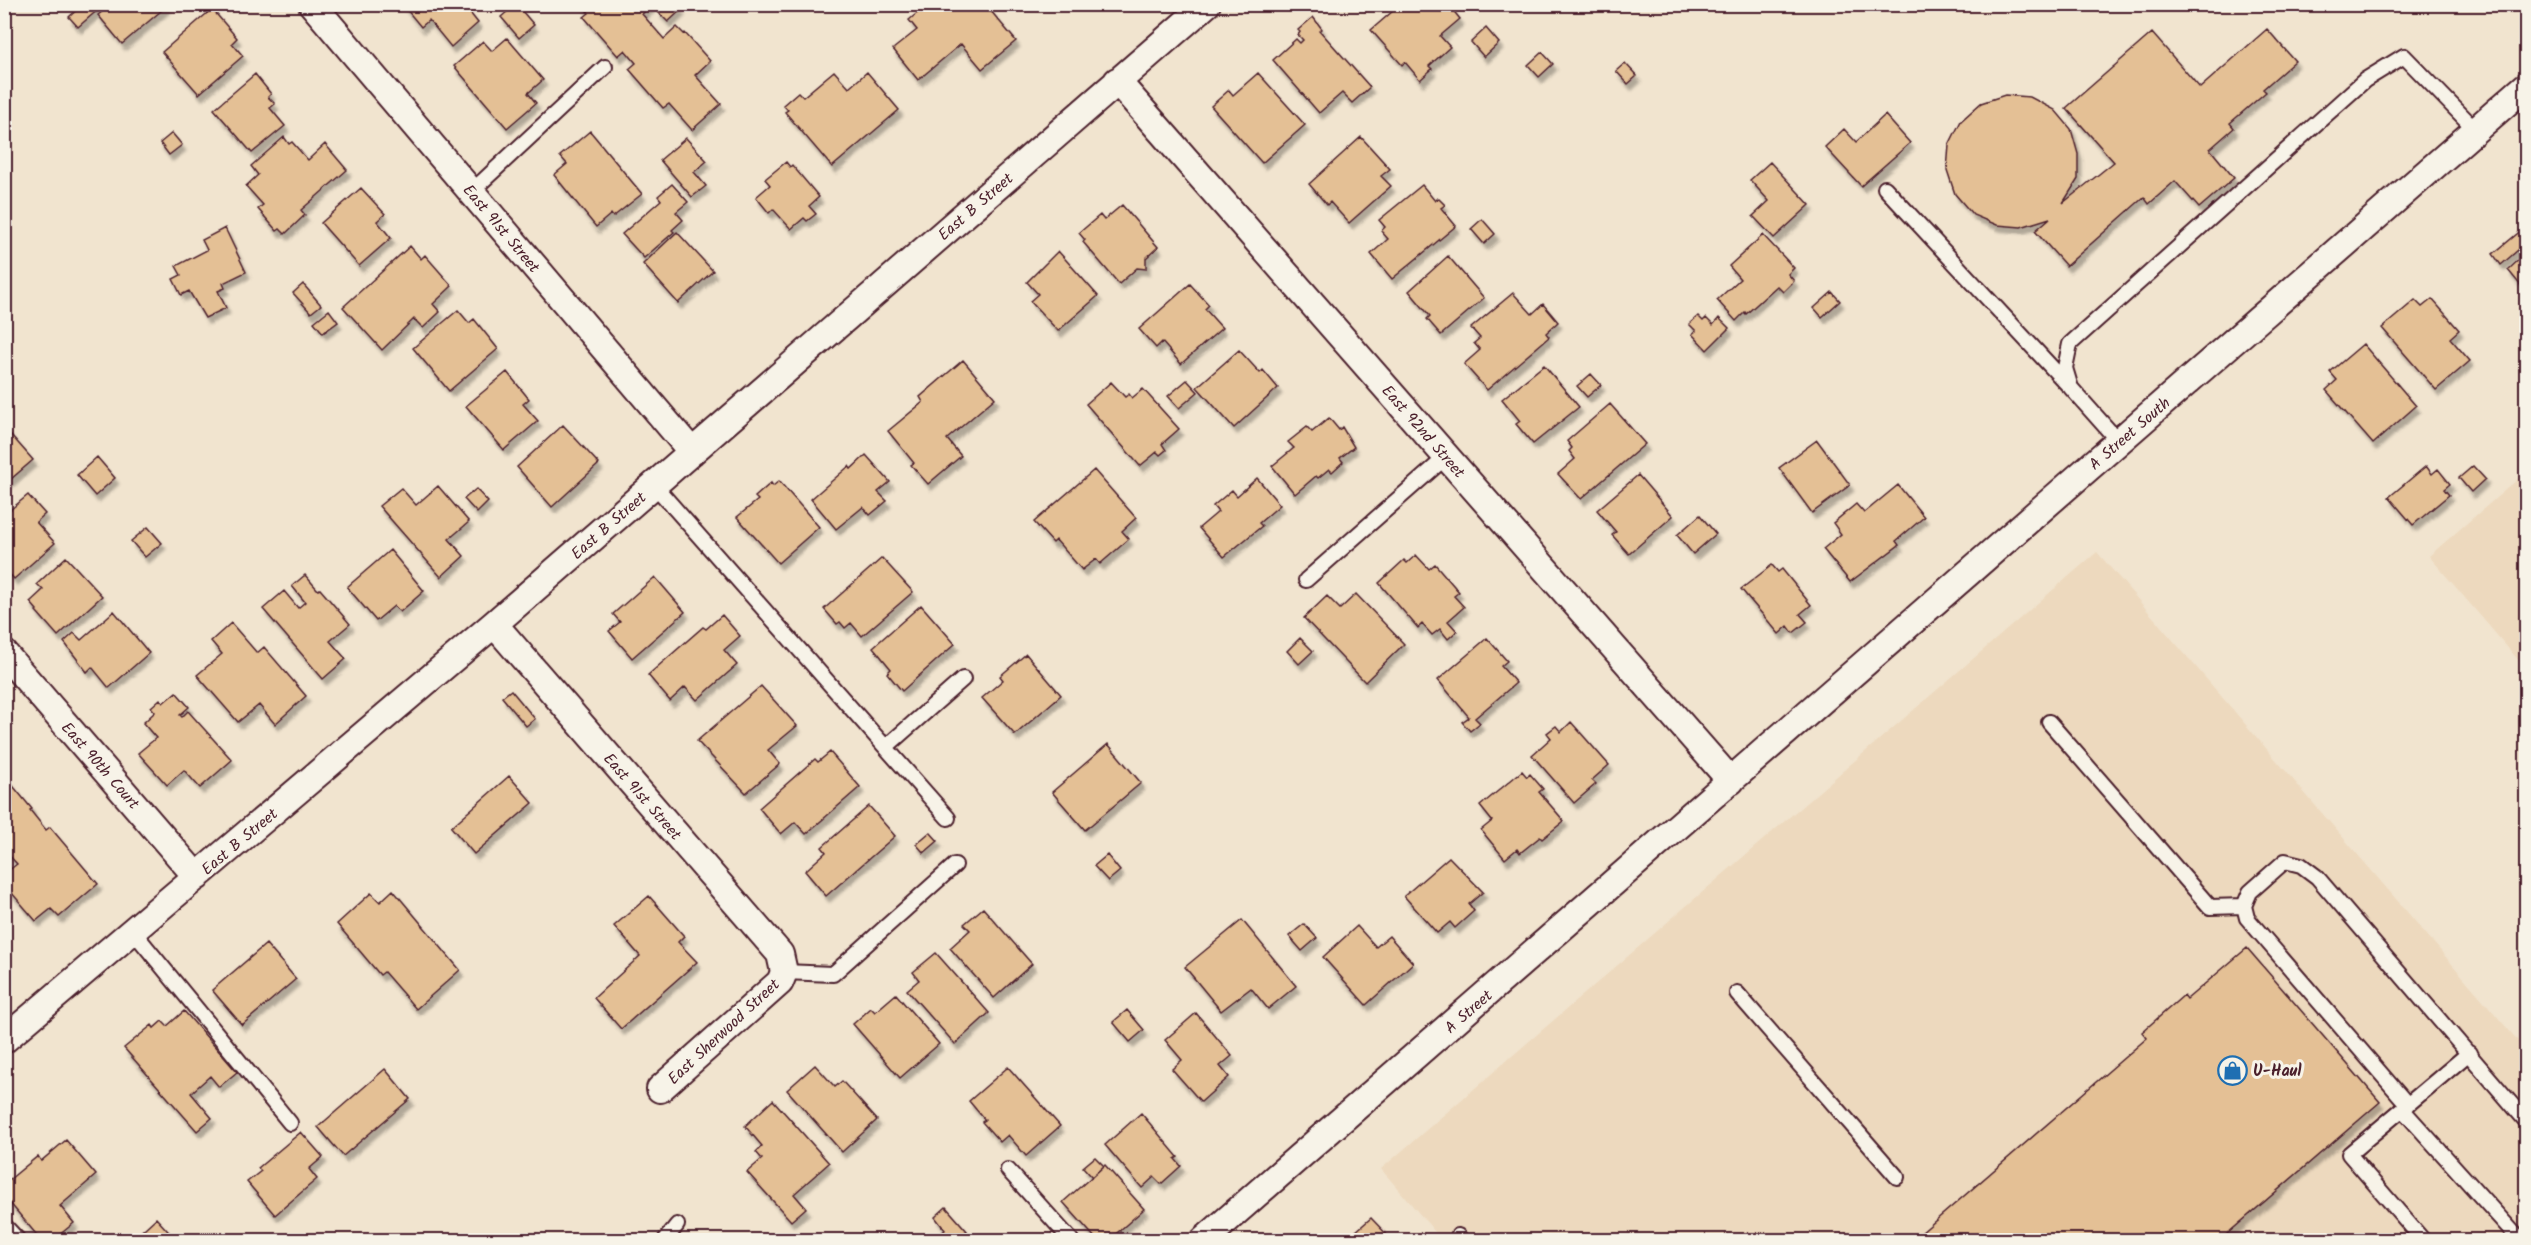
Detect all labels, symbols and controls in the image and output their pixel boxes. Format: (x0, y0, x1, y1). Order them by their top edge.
street label: East B Street (933, 167, 1020, 247)
street label: East 91st Street (456, 179, 546, 279)
street label: East 92nd Street (1375, 380, 1471, 485)
street label: A Street South (2084, 391, 2176, 477)
street label: East B Street (566, 486, 653, 566)
street label: East 90th Court (55, 717, 146, 816)
street label: East 91st Street (597, 748, 688, 847)
street label: East B Street (196, 802, 284, 882)
street label: East Sherwood Street (662, 973, 787, 1091)
street label: A Street (1439, 984, 1499, 1040)
shop icon: U-Haul (2216, 1054, 2248, 1086)
place label: U-Haul (2253, 1059, 2302, 1084)

